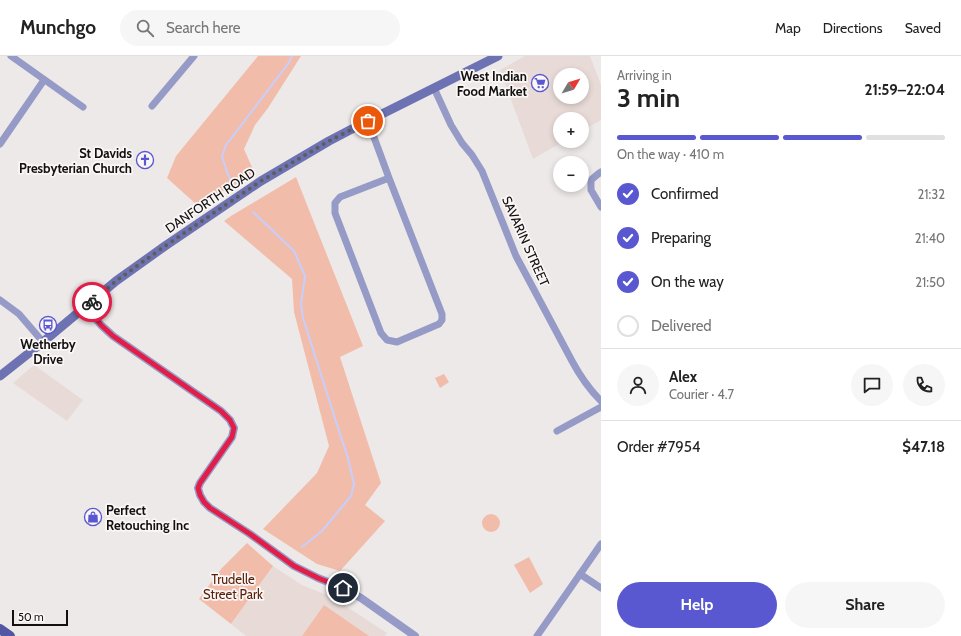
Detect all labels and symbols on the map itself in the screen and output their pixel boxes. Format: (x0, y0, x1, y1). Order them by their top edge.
place label: West Indian Food Market (457, 68, 528, 99)
north arrow (553, 68, 589, 104)
supermarket icon: West Indian Food Market (530, 73, 550, 93)
pin (351, 104, 385, 138)
place label: St Davids Presbyterian Church (19, 145, 132, 176)
church icon: St Davids Presbyterian Church (135, 150, 155, 170)
street label: DANFORTH ROAD (162, 164, 258, 236)
street label: SAVARIN STREET (499, 193, 553, 289)
courier (72, 282, 112, 322)
bus stop icon: Wetherby Drive (38, 315, 58, 335)
place label: Wetherby Drive (20, 336, 76, 367)
place label: Perfect Retouching Inc (106, 502, 189, 533)
shop icon: Perfect Retouching Inc (83, 507, 103, 527)
park label: Trudelle Street Park (203, 571, 263, 602)
pin (326, 571, 360, 605)
scale bar (12, 608, 68, 627)

